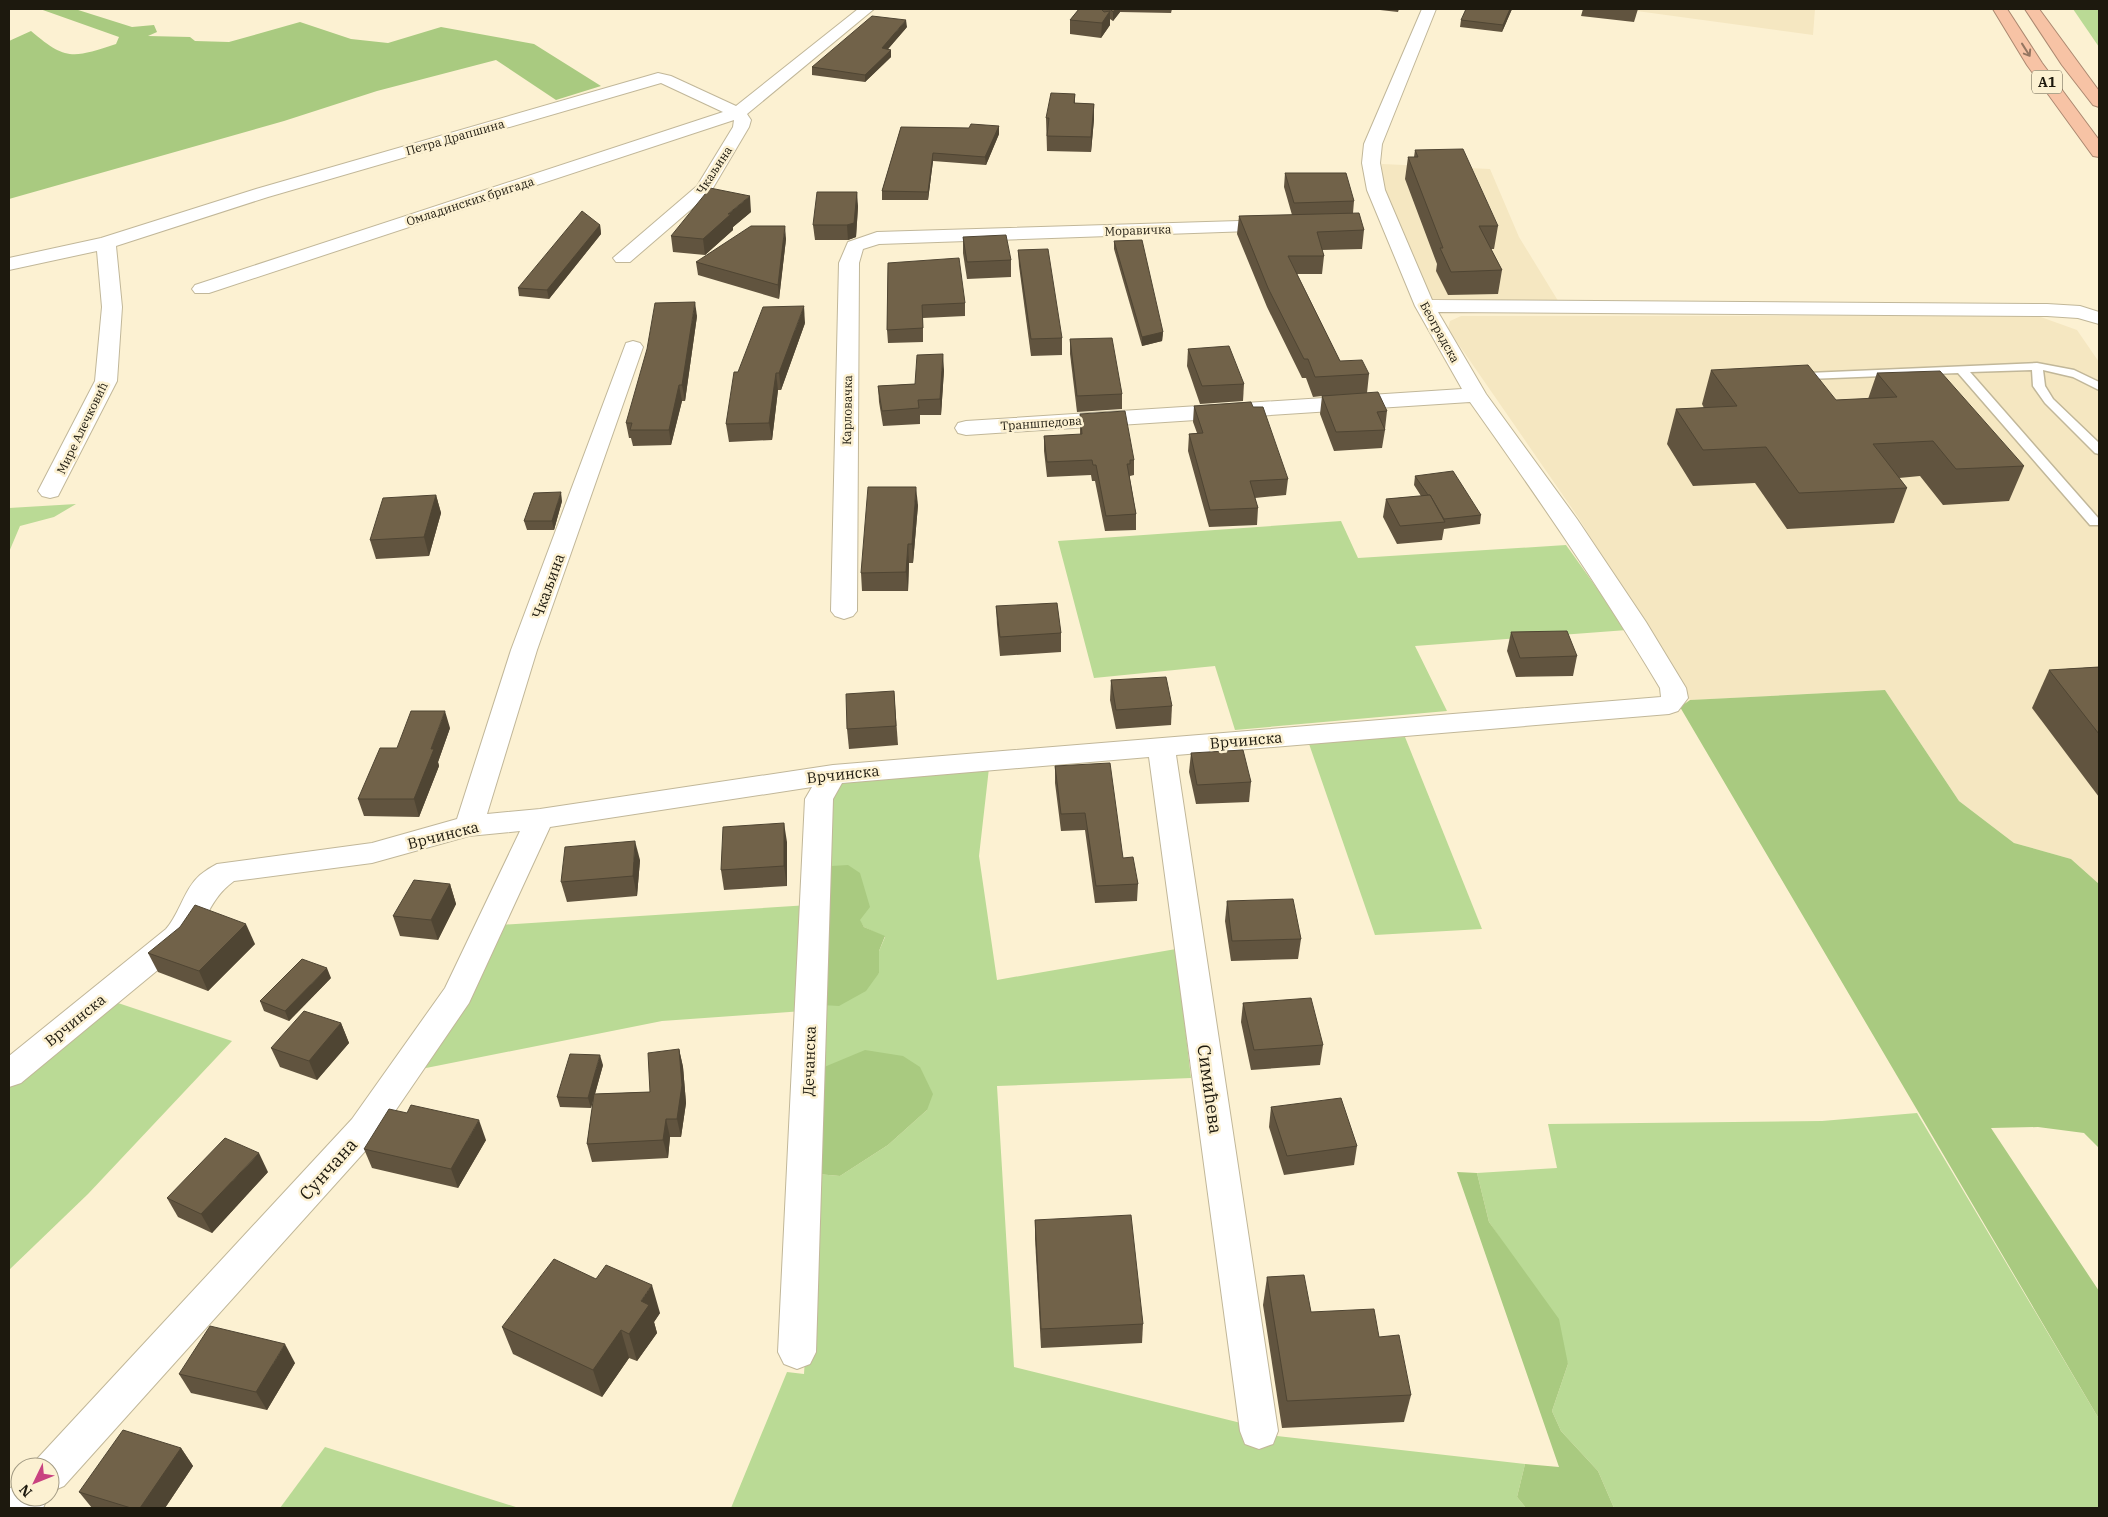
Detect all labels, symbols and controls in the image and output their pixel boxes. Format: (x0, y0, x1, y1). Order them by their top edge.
one-way arrow (2020, 43, 2031, 57)
road number: A1 (2032, 70, 2062, 94)
street label: Петра Драпшина (404, 116, 507, 158)
street label: Чкаљина (693, 143, 735, 197)
street label: Омладинских бригада (404, 173, 536, 229)
street label: Моравичка (1104, 221, 1172, 239)
street label: Београдска (1417, 299, 1463, 366)
street label: Карловачка (839, 375, 855, 445)
street label: Мире Алечковић (53, 379, 111, 476)
street label: Траншпедова (1000, 413, 1083, 433)
street label: Чкаљина (527, 551, 569, 621)
street label: Врчинска (1209, 727, 1283, 753)
street label: Врчинска (806, 761, 880, 787)
street label: Врчинска (405, 817, 481, 853)
street label: Врчинска (41, 990, 109, 1050)
street label: Дечанска (798, 1026, 820, 1096)
street label: Симићева (1192, 1043, 1228, 1135)
street label: Сунчана (294, 1133, 362, 1205)
north arrow (10, 1457, 60, 1507)
text: N (15, 1481, 36, 1501)

